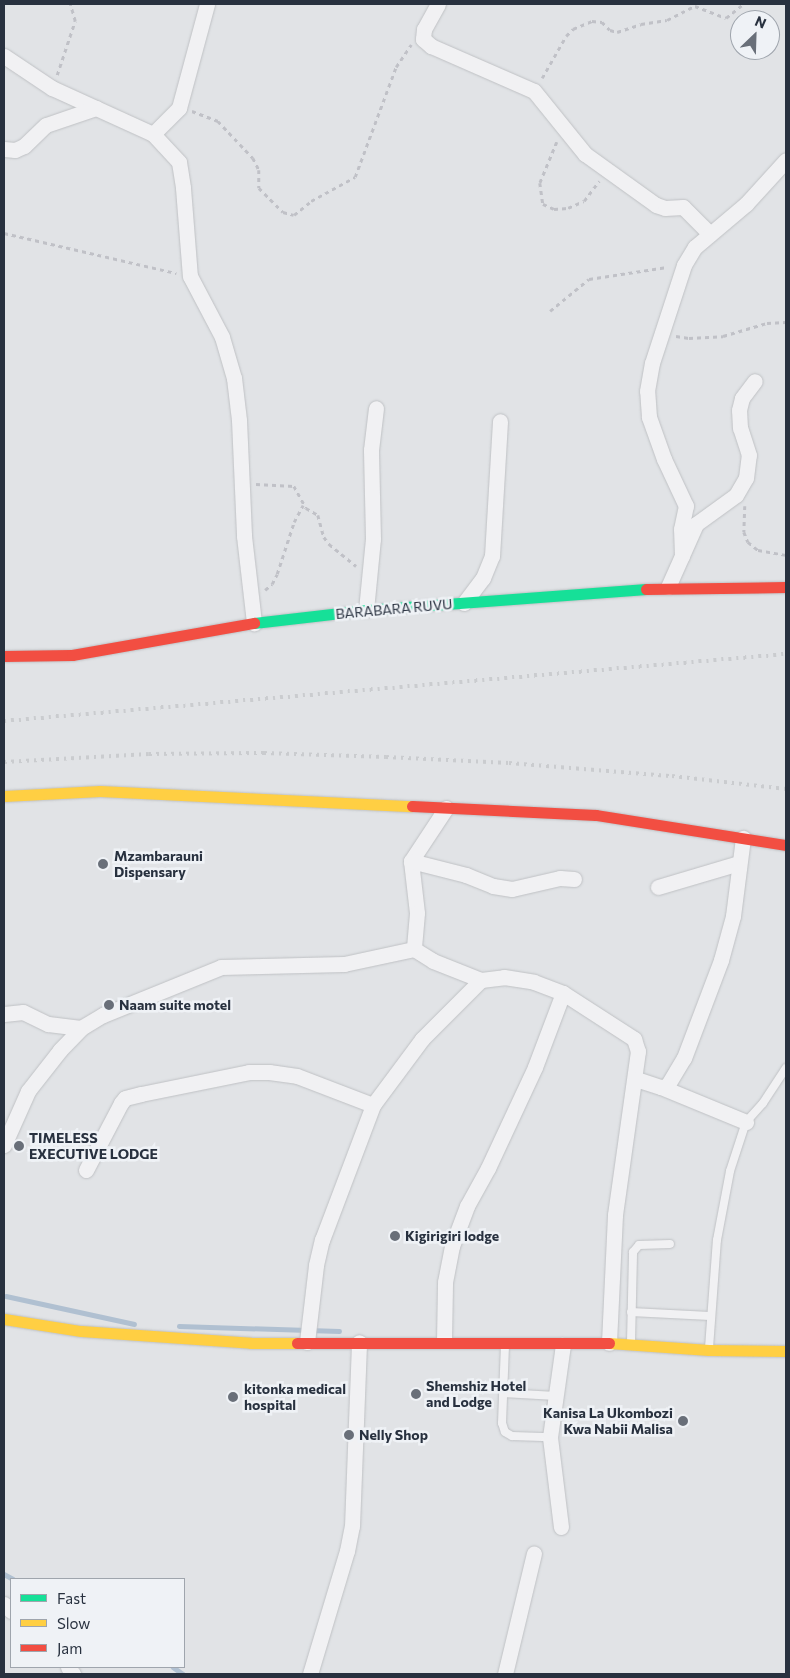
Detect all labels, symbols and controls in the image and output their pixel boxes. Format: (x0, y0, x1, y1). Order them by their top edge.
north arrow (730, 10, 780, 60)
text: N (753, 12, 769, 32)
street label: BARABARA RUVU (335, 596, 453, 622)
place label: Mzambarauni Dispensary (114, 848, 203, 880)
marker: Mzambarauni Dispensary (96, 857, 110, 871)
place label: Naam suite motel (119, 997, 231, 1013)
marker: Naam suite motel (103, 999, 115, 1011)
place label: TIMELESS EXECUTIVE LODGE (29, 1130, 158, 1162)
marker: TIMELESS EXECUTIVE LODGE (13, 1140, 25, 1152)
place label: Kigirigiri lodge (405, 1228, 499, 1244)
marker: Kigirigiri lodge (389, 1230, 401, 1242)
place label: Shemshiz Hotel and Lodge (426, 1378, 526, 1410)
place label: kitonka medical hospital (244, 1381, 346, 1414)
marker: Shemshiz Hotel and Lodge (410, 1388, 422, 1400)
marker: kitonka medical hospital (226, 1390, 240, 1404)
place label: Kanisa La Ukombozi Kwa Nabii Malisa (543, 1405, 673, 1438)
marker: Kanisa La Ukombozi Kwa Nabii Malisa (677, 1415, 689, 1427)
place label: Nelly Shop (359, 1427, 428, 1443)
marker: Nelly Shop (343, 1429, 355, 1441)
legend (10, 1578, 185, 1668)
text: Fast (57, 1589, 86, 1607)
text: Slow (57, 1614, 90, 1632)
text: Jam (57, 1639, 82, 1657)

